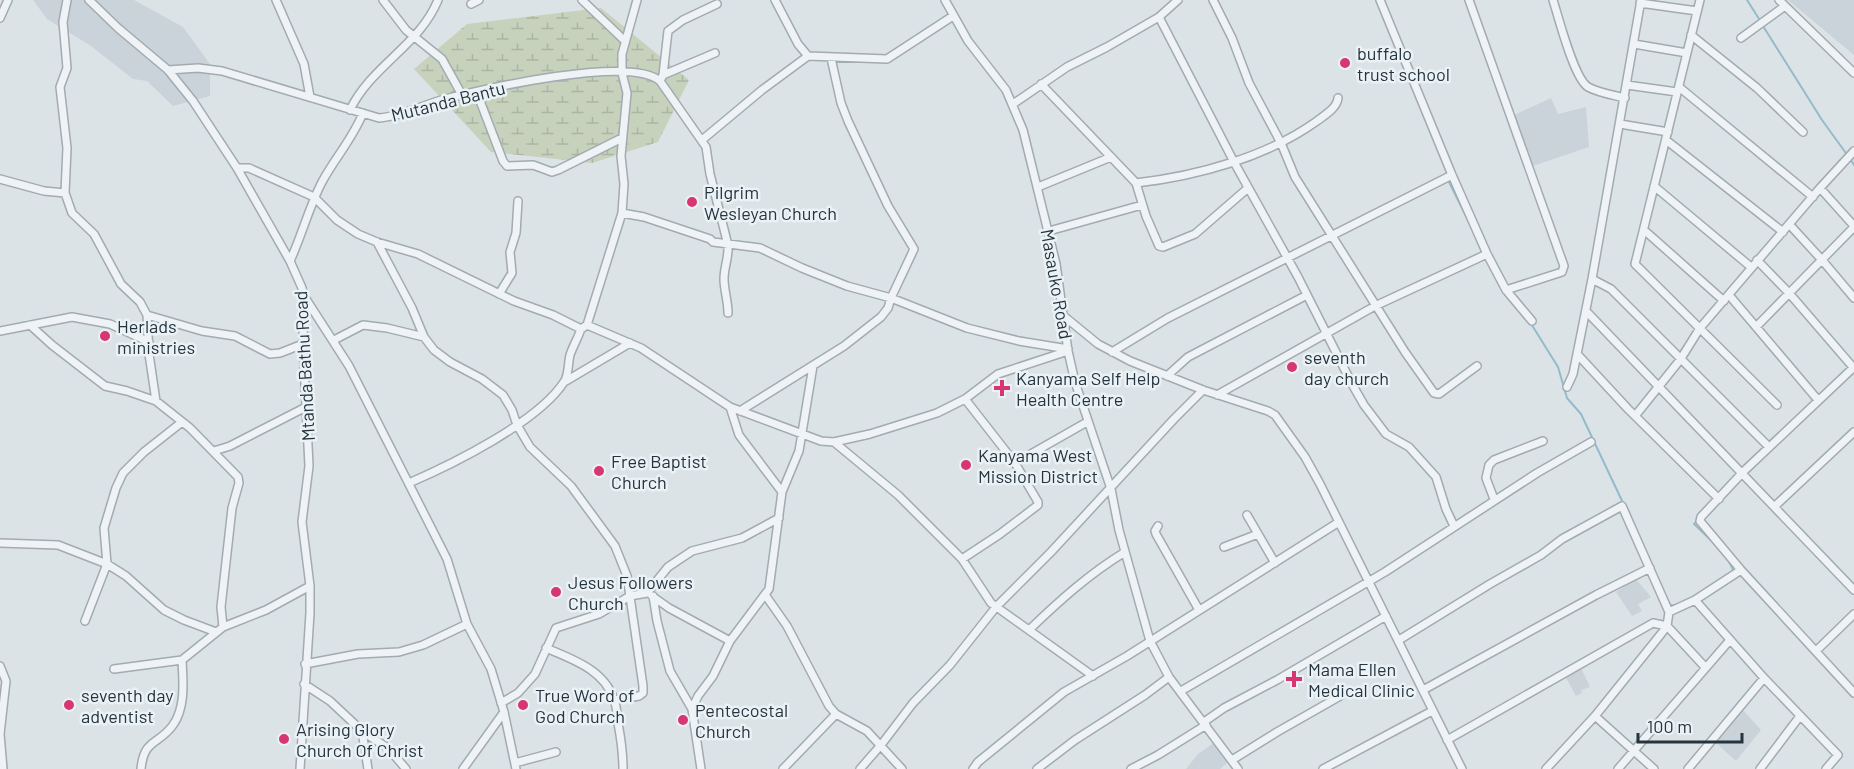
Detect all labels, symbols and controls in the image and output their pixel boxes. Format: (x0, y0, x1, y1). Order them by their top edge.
place label: buffalo trust school (1357, 42, 1450, 85)
marker: buffalo trust school (1338, 56, 1352, 70)
street label: Mutanda Bantu (389, 76, 507, 126)
place label: Pilgrim Wesleyan Church (704, 181, 837, 224)
marker: Pilgrim Wesleyan Church (685, 195, 699, 209)
street label: Masauko Road (1036, 227, 1078, 341)
street label: Mtanda Bathu Road (289, 290, 319, 442)
place label: Herlads ministries (117, 315, 195, 358)
marker: Herlads ministries (98, 329, 112, 343)
place label: seventh day church (1304, 346, 1389, 389)
marker: seventh day church (1285, 360, 1299, 374)
place label: Kanyama Self Help Health Centre (1016, 367, 1160, 410)
marker: Kanyama Self Help Health Centre (993, 379, 1011, 397)
place label: Kanyama West Mission District (978, 444, 1098, 487)
place label: Free Baptist Church (611, 450, 707, 493)
marker: Kanyama West Mission District (959, 458, 973, 472)
marker: Free Baptist Church (592, 464, 606, 478)
place label: Jesus Followers Church (568, 571, 693, 614)
marker: Jesus Followers Church (549, 585, 563, 599)
place label: Mama Ellen Medical Clinic (1308, 658, 1415, 701)
marker: Mama Ellen Medical Clinic (1285, 670, 1303, 688)
place label: seventh day adventist (81, 684, 174, 727)
place label: True Word of God Church (535, 684, 634, 727)
marker: seventh day adventist (62, 698, 76, 712)
marker: True Word of God Church (516, 698, 530, 712)
place label: Pentecostal Church (695, 699, 788, 742)
scale bar (1638, 706, 1742, 744)
marker: Pentecostal Church (676, 713, 690, 727)
text: 100 m (1647, 715, 1692, 737)
place label: Arising Glory Church Of Christ (296, 718, 424, 761)
marker: Arising Glory Church Of Christ (277, 732, 291, 746)

